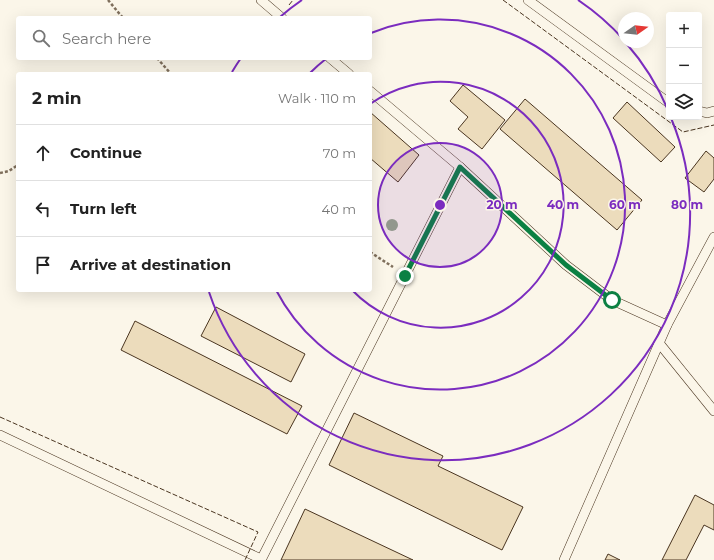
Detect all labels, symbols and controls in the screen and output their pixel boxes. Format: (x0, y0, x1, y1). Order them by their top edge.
north arrow (618, 12, 654, 48)
map controls (666, 12, 702, 120)
button: + (666, 12, 702, 48)
search box (16, 16, 372, 60)
icon: search (30, 27, 52, 49)
text: Search here (62, 29, 151, 48)
button: − (666, 48, 702, 84)
button: layers (666, 84, 702, 120)
text: 2 min (32, 88, 82, 108)
text: Walk · 110 m (278, 90, 356, 106)
icon: ahead (32, 142, 54, 164)
text: Continue (70, 143, 142, 162)
text: 70 m (323, 145, 356, 161)
text: 20 m (486, 197, 518, 212)
text: 40 m (547, 197, 579, 212)
text: 60 m (609, 197, 641, 212)
text: 80 m (671, 197, 703, 212)
icon: left (32, 198, 54, 220)
centre of rings (433, 198, 447, 212)
text: Turn left (70, 199, 137, 218)
text: 40 m (322, 201, 356, 217)
icon: arrive (32, 254, 54, 276)
text: Arrive at destination (70, 255, 231, 274)
route end (396, 267, 414, 285)
route start (603, 291, 621, 309)

